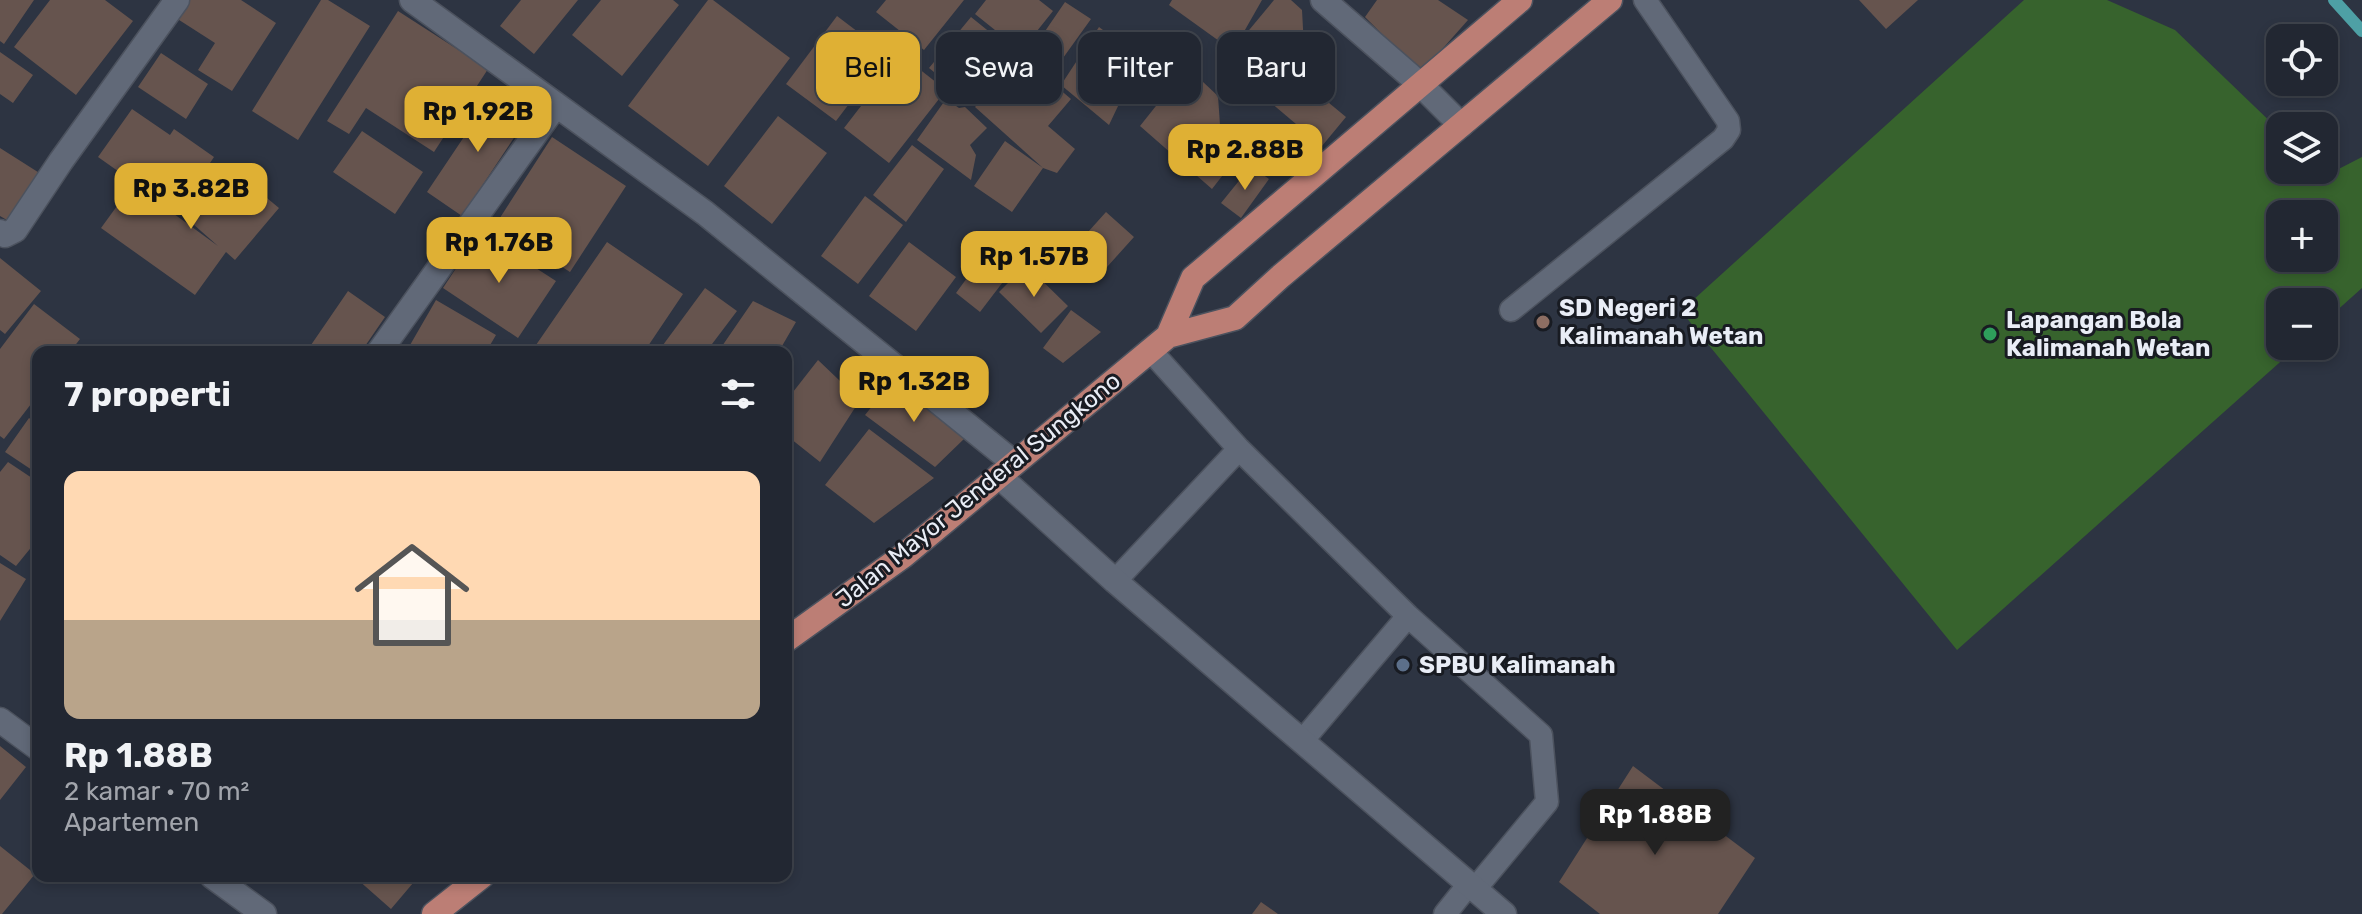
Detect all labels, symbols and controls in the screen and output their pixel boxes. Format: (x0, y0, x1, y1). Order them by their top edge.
map controls (2266, 24, 2338, 360)
button: locate (2266, 24, 2338, 96)
chip: Beli (816, 32, 920, 104)
chip: Sewa (936, 32, 1062, 104)
chip: Filter (1078, 32, 1201, 104)
chip: Baru (1217, 32, 1335, 104)
pin: Rp 1.92B (395, 86, 561, 154)
text: Rp 1.92B (422, 96, 534, 127)
button: layers (2266, 112, 2338, 184)
pin: Rp 2.88B (1162, 124, 1328, 192)
text: Rp 2.88B (1186, 134, 1304, 165)
pin: Rp 3.82B (108, 163, 274, 231)
text: Rp 3.82B (132, 173, 250, 204)
button: + (2266, 200, 2338, 272)
pin: Rp 1.76B (416, 217, 582, 285)
text: Rp 1.76B (445, 227, 553, 258)
pin: Rp 1.57B (951, 231, 1117, 299)
text: Rp 1.57B (979, 241, 1089, 272)
button: − (2266, 288, 2338, 360)
place label: SD Negeri 2 Kalimanah Wetan (1559, 294, 1763, 350)
place label: Lapangan Bola Kalimanah Wetan (2006, 306, 2210, 362)
marker: SD Negeri 2 Kalimanah Wetan (1534, 313, 1552, 331)
marker: Lapangan Bola Kalimanah Wetan (1981, 325, 1999, 343)
pin: Rp 1.32B (831, 356, 997, 424)
text: Rp 1.32B (858, 366, 970, 397)
street label: Jalan Mayor Jenderal Sungkono (830, 367, 1126, 613)
icon: filters (716, 372, 760, 416)
text: 7 properti (64, 374, 231, 415)
icon: home (340, 523, 484, 667)
place label: SPBU Kalimanah (1419, 651, 1616, 679)
marker: SPBU Kalimanah (1394, 656, 1412, 674)
text: Rp 1.88B (64, 735, 213, 776)
text: 2 kamar · 70 m² (64, 776, 249, 807)
pin: Rp 1.88B (1572, 789, 1738, 857)
text: Rp 1.88B (1598, 799, 1712, 830)
text: Apartemen (64, 807, 199, 838)

